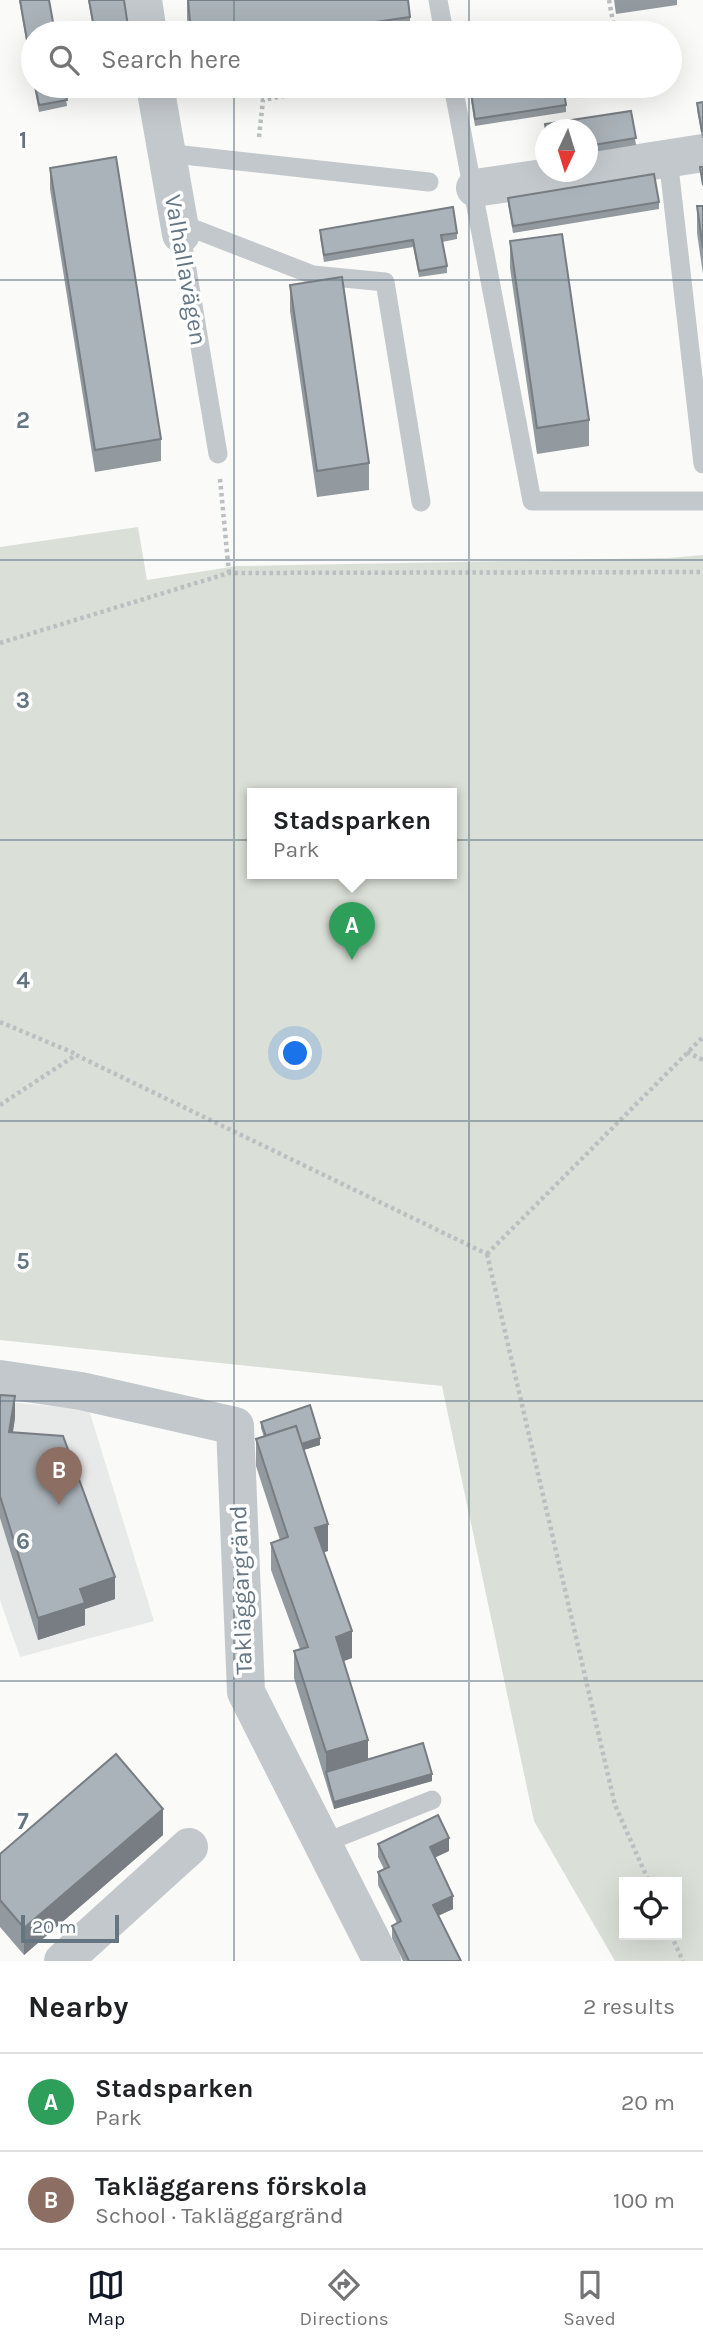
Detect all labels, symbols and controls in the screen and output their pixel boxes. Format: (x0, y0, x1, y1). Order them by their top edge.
search box (21, 21, 682, 98)
icon: search (45, 41, 83, 79)
text: Search here (101, 44, 241, 75)
north arrow (535, 119, 598, 182)
text: 1 (19, 127, 27, 154)
street label: Valhallavägen (159, 192, 213, 348)
text: 2 (16, 407, 30, 434)
text: 3 (16, 687, 30, 714)
popup (247, 788, 457, 879)
text: Stadsparken (273, 805, 431, 836)
text: Park (273, 836, 319, 863)
pin: A (329, 902, 375, 960)
text: 4 (16, 967, 30, 994)
your location (278, 1036, 312, 1070)
text: 5 (16, 1248, 30, 1275)
pin: B (36, 1447, 82, 1505)
street label: Takläggargränd (224, 1505, 258, 1675)
text: 6 (16, 1528, 30, 1555)
text: 7 (17, 1808, 29, 1835)
map controls (619, 1877, 682, 1940)
button: locate (619, 1877, 682, 1940)
scale bar (21, 1912, 119, 1944)
text: 20 m (32, 1916, 77, 1938)
text: Nearby (28, 1989, 128, 2025)
text: 2 results (583, 1993, 675, 2020)
text: Stadsparken (95, 2073, 253, 2104)
text: A (44, 2089, 58, 2116)
text: 20 m (621, 2089, 675, 2116)
text: Park (95, 2104, 142, 2131)
text: Takläggarens förskola (95, 2171, 367, 2202)
text: B (44, 2187, 58, 2214)
text: 100 m (613, 2187, 675, 2214)
text: School · Takläggargränd (95, 2202, 344, 2229)
tab: Map (87, 2266, 125, 2330)
tab: Directions (300, 2266, 389, 2330)
tab: Saved (563, 2266, 616, 2330)

